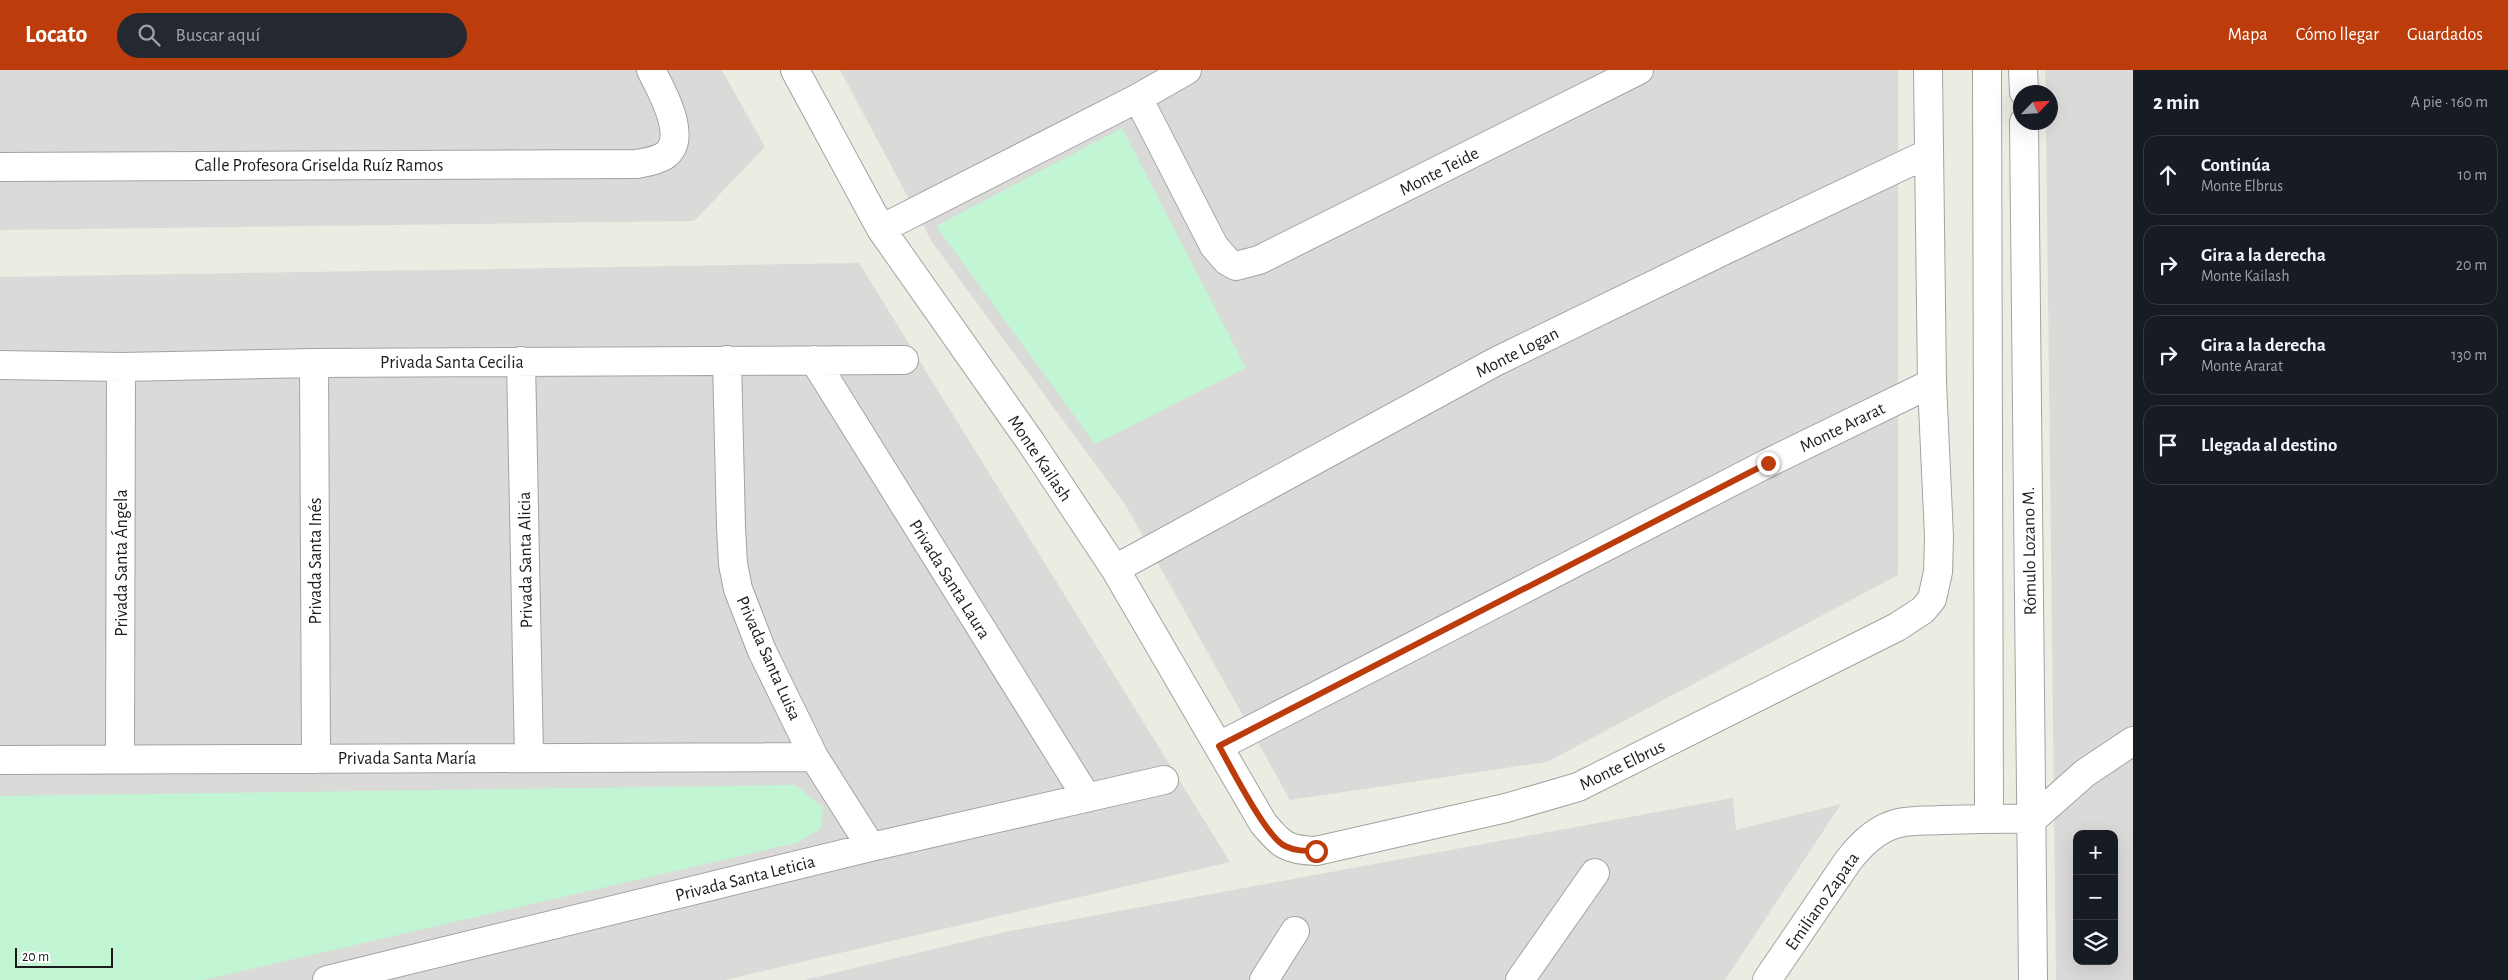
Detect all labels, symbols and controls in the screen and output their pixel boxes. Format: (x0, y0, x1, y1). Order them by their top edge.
search box (117, 13, 467, 58)
icon: search (135, 21, 163, 49)
text: Locato (25, 23, 87, 47)
text: Buscar aquí (175, 26, 260, 45)
text: Mapa (2228, 26, 2268, 44)
text: Cómo llegar (2296, 26, 2379, 44)
text: Guardados (2407, 26, 2483, 44)
north arrow (2013, 85, 2058, 130)
text: 2 min (2153, 92, 2200, 113)
text: A pie · 160 m (2411, 94, 2488, 110)
street label: Monte Teide (1397, 144, 1482, 200)
text: Continúa (2201, 156, 2270, 175)
street label: Calle Profesora Griselda Ruíz Ramos (195, 157, 443, 175)
icon: ahead (2154, 161, 2182, 189)
text: 10 m (2458, 167, 2487, 183)
text: Monte Elbrus (2201, 178, 2283, 194)
text: Gira a la derecha (2201, 246, 2326, 265)
icon: right (2154, 251, 2182, 279)
text: 20 m (2456, 257, 2487, 273)
text: Monte Kailash (2201, 268, 2290, 284)
street label: Monte Logan (1473, 324, 1562, 381)
text: Gira a la derecha (2201, 336, 2326, 355)
icon: right (2154, 341, 2182, 369)
text: 130 m (2451, 347, 2487, 363)
street label: Privada Santa Cecilia (380, 354, 524, 372)
text: Monte Ararat (2201, 358, 2283, 374)
street label: Monte Ararat (1797, 399, 1888, 456)
street label: Monte Kailash (1004, 412, 1075, 505)
icon: arrive (2154, 431, 2182, 459)
text: Llegada al destino (2201, 436, 2338, 455)
route end (1757, 452, 1780, 475)
street label: Rómulo Lozano M. (2020, 487, 2040, 615)
street label: Privada Santa Ángela (110, 489, 131, 637)
street label: Privada Santa Alicia (516, 491, 536, 629)
street label: Privada Santa Inés (307, 498, 325, 624)
street label: Privada Santa Laura (905, 517, 993, 642)
street label: Privada Santa Luisa (733, 594, 804, 723)
street label: Monte Elbrus (1577, 738, 1668, 794)
street label: Privada Santa María (338, 750, 476, 768)
map controls (2073, 830, 2118, 965)
button: + (2073, 830, 2118, 875)
route start (1305, 840, 1328, 863)
street label: Emiliano Zapata (1783, 849, 1863, 954)
street label: Privada Santa Leticia (674, 853, 817, 905)
button: − (2073, 875, 2118, 920)
button: layers (2073, 920, 2118, 965)
scale bar (15, 945, 112, 968)
text: 20 m (22, 950, 49, 964)

